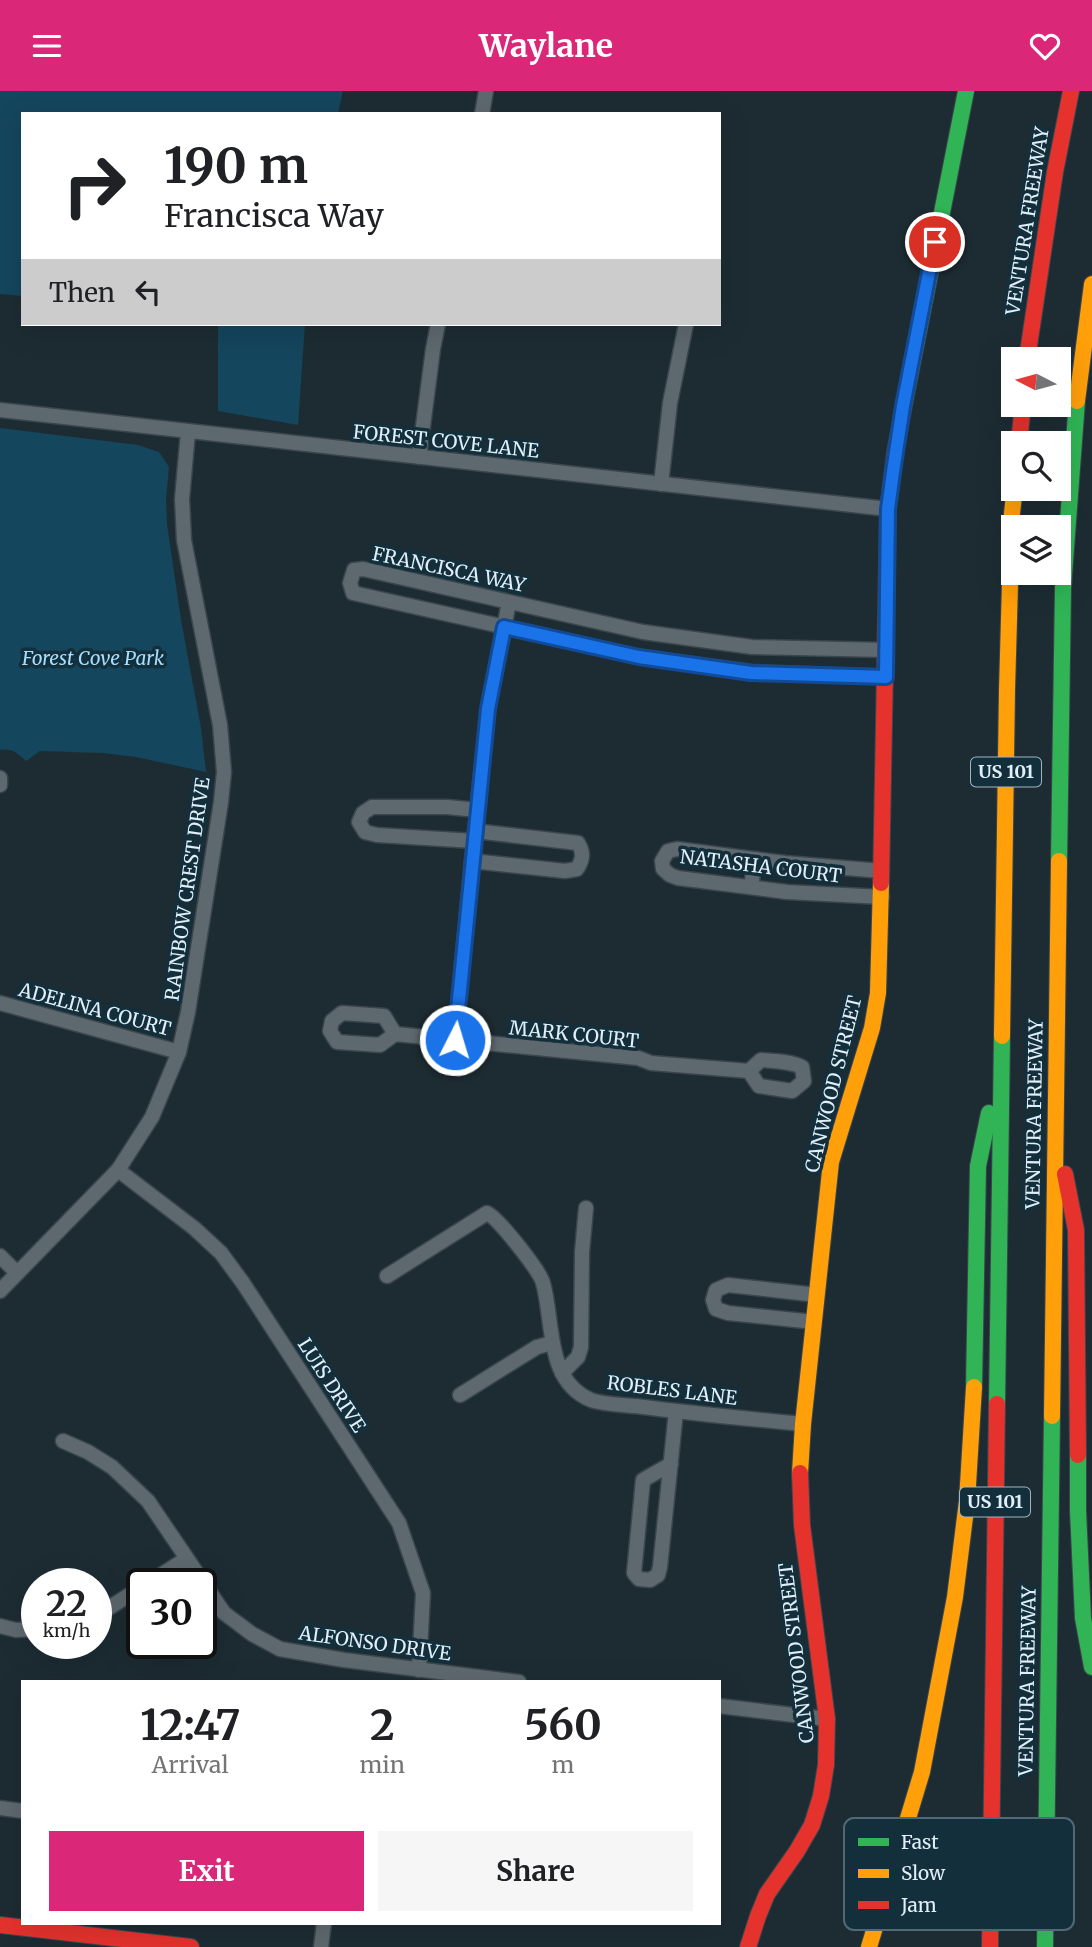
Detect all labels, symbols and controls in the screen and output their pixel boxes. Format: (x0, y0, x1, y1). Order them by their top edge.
text: Waylane (479, 26, 613, 66)
icon: menu (28, 27, 66, 65)
icon: heart (1026, 27, 1064, 65)
street label: VENTURA FREEWAY (1000, 124, 1054, 318)
text: 190 m (164, 135, 308, 196)
icon: right (49, 140, 140, 231)
text: Francisca Way (164, 196, 384, 236)
pin (905, 212, 965, 272)
icon: arrive (916, 223, 954, 261)
icon: left (129, 273, 167, 311)
text: Then (49, 276, 115, 309)
north arrow (1001, 347, 1071, 417)
map controls (1001, 347, 1071, 585)
street label: FOREST COVE LANE (352, 419, 540, 463)
button: search (1001, 431, 1071, 501)
button: layers (1001, 515, 1071, 585)
street label: FRANCISCA WAY (370, 541, 529, 597)
park label: Forest Cove Park (21, 646, 165, 670)
road number: US 101 (971, 757, 1041, 787)
street label: RAINBOW CREST DRIVE (159, 776, 215, 1002)
street label: NATASHA COURT (679, 844, 843, 888)
street label: ADELINA COURT (15, 977, 174, 1041)
street label: CANWOOD STREET (799, 993, 867, 1175)
position arrow (418, 1003, 492, 1077)
street label: MARK COURT (508, 1015, 640, 1053)
street label: VENTURA FREEWAY (1020, 1018, 1048, 1210)
street label: LUIS DRIVE (293, 1333, 371, 1437)
street label: ROBLES LANE (606, 1370, 738, 1410)
road number: US 101 (960, 1487, 1030, 1517)
street label: CANWOOD STREET (773, 1561, 819, 1745)
speed limit sign: 30 (126, 1568, 217, 1659)
text: 22 (46, 1582, 87, 1626)
street label: VENTURA FREEWAY (1013, 1585, 1041, 1777)
text: km/h (43, 1619, 90, 1642)
street label: ALFONSO DRIVE (296, 1620, 453, 1666)
text: 12:47 (140, 1699, 240, 1751)
text: 2 (370, 1699, 395, 1751)
text: 560 (524, 1699, 602, 1751)
text: Arrival (152, 1750, 229, 1779)
text: min (360, 1750, 405, 1779)
text: m (552, 1750, 574, 1779)
legend (844, 1818, 1074, 1930)
text: Fast (901, 1830, 939, 1854)
button: Exit (49, 1831, 364, 1911)
button: Share (378, 1831, 693, 1911)
text: Slow (901, 1861, 946, 1885)
text: Jam (900, 1893, 937, 1917)

